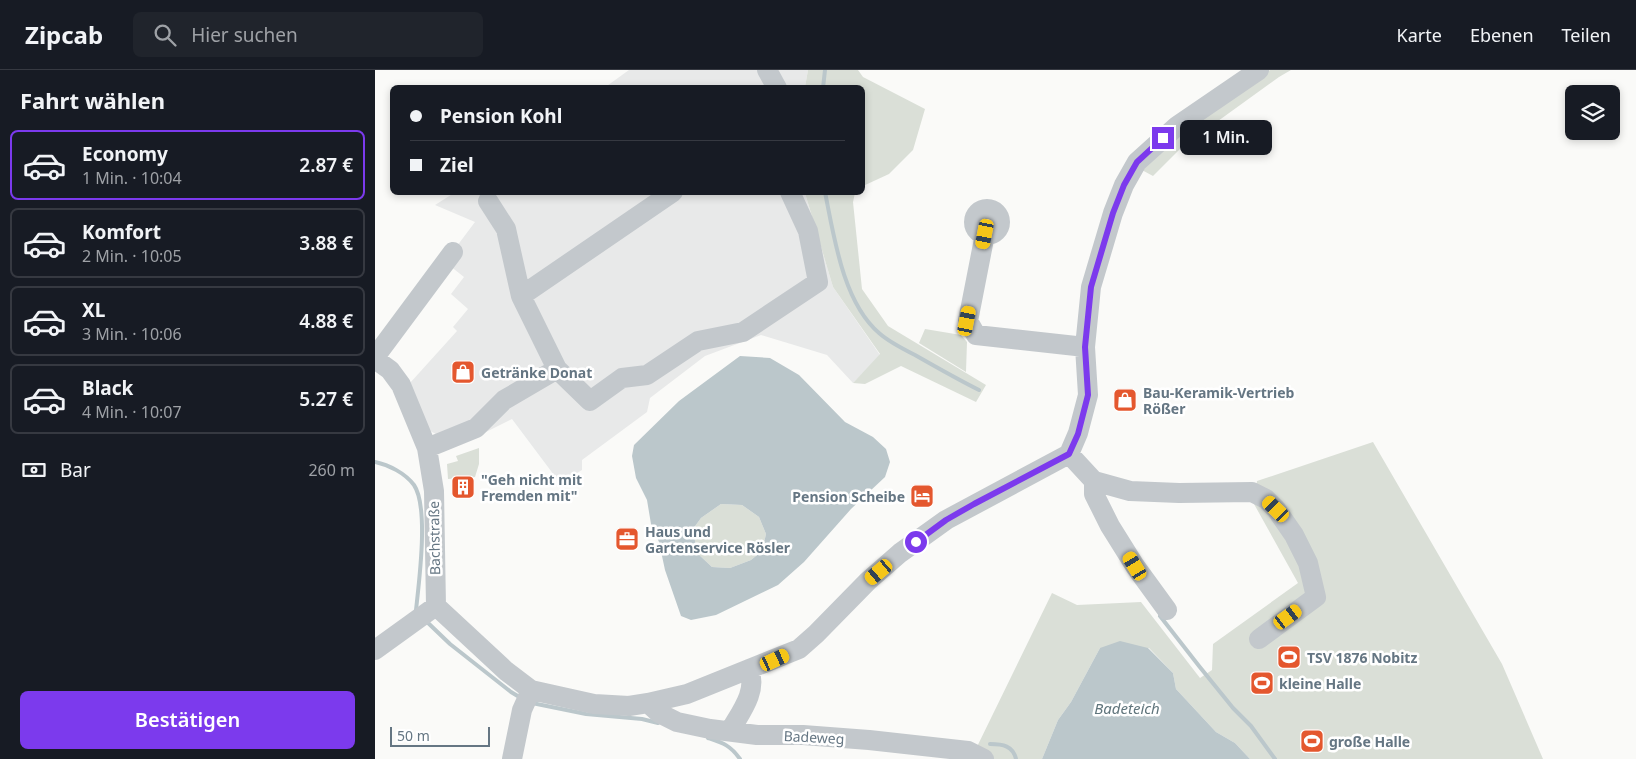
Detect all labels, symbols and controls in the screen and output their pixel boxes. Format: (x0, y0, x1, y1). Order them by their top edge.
search box (133, 12, 483, 57)
text: Zipcab (25, 18, 103, 51)
icon: search (151, 21, 179, 49)
text: Hier suchen (191, 22, 298, 48)
text: Karte (1397, 23, 1442, 47)
text: Ebenen (1470, 23, 1534, 47)
text: Teilen (1562, 23, 1611, 47)
text: Fahrt wählen (20, 85, 165, 115)
map controls (1565, 85, 1620, 140)
button: layers (1565, 85, 1620, 140)
text: Pension Kohl (440, 103, 562, 129)
callout: 1 Min. (1181, 120, 1273, 156)
text: 1 Min. (1202, 126, 1250, 148)
route end (1152, 127, 1174, 149)
text: Economy (82, 141, 168, 167)
icon: car (22, 143, 67, 188)
text: 2.87 € (299, 152, 353, 178)
text: Ziel (440, 152, 474, 178)
text: 1 Min. · 10:04 (82, 167, 182, 189)
car (974, 218, 995, 250)
text: Komfort (82, 219, 161, 245)
icon: car (22, 221, 67, 266)
text: 3.88 € (299, 230, 353, 256)
text: 2 Min. · 10:05 (82, 245, 182, 267)
text: XL (82, 297, 105, 323)
icon: car (22, 299, 67, 344)
car (956, 305, 977, 337)
text: 4.88 € (299, 308, 353, 334)
text: 3 Min. · 10:06 (82, 323, 182, 345)
shop icon: Getränke Donat (450, 359, 476, 385)
place label: Getränke Donat (481, 363, 592, 382)
text: Black (82, 375, 133, 401)
icon: car (22, 377, 67, 422)
place label: Bau-Keramik-Vertrieb Rößer (1143, 383, 1295, 418)
text: 5.27 € (299, 386, 353, 412)
shop icon: Bau-Keramik-Vertrieb Rößer (1112, 387, 1138, 413)
text: 4 Min. · 10:07 (82, 401, 182, 423)
icon: cash (20, 456, 48, 484)
text: Bar (60, 457, 91, 483)
text: 260 m (308, 459, 355, 481)
place label: "Geh nicht mit Fremden mit" (481, 470, 582, 505)
building icon: "Geh nicht mit Fremden mit" (450, 474, 476, 500)
hotel icon: Pension Scheibe (909, 483, 935, 509)
place label: Pension Scheibe (792, 487, 905, 506)
car (1260, 493, 1292, 525)
street label: Bachstraße (424, 501, 444, 575)
place label: Haus und Gartenservice Rösler (645, 522, 791, 557)
office icon: Haus und Gartenservice Rösler (614, 526, 640, 552)
route start (905, 531, 927, 553)
car (1120, 549, 1149, 583)
car (862, 557, 895, 587)
car (1271, 602, 1304, 632)
sports icon: TSV 1876 Nobitz (1276, 644, 1302, 670)
car (758, 647, 791, 673)
place label: TSV 1876 Nobitz (1307, 648, 1417, 667)
sports icon: kleine Halle (1249, 670, 1275, 696)
place label: kleine Halle (1279, 674, 1361, 693)
button: Bestätigen (20, 691, 355, 749)
water label: Badeteich (1094, 698, 1160, 718)
scale bar (390, 724, 490, 747)
text: 50 m (397, 726, 430, 745)
street label: Badeweg (783, 726, 845, 748)
sports icon: große Halle (1299, 728, 1325, 754)
place label: große Halle (1329, 732, 1410, 751)

